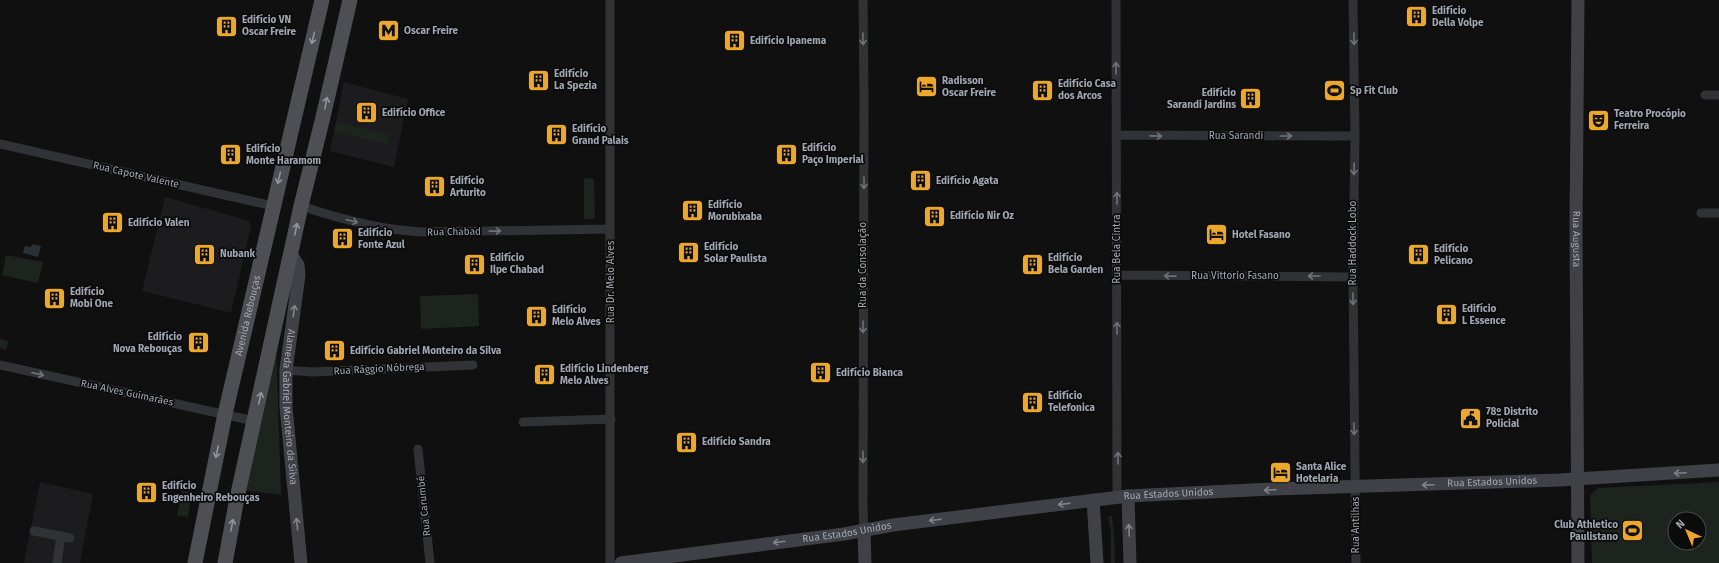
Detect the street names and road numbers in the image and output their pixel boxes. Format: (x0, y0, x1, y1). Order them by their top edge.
street label: Rua Sarandi (1209, 130, 1263, 142)
street label: Rua Capote Valente (92, 159, 180, 191)
street label: Rua Haddock Lobo (1347, 200, 1359, 285)
street label: Rua Augusta (1570, 211, 1582, 267)
street label: Rua Bela Cintra (1111, 214, 1123, 284)
street label: Rua da Consolação (857, 222, 869, 308)
street label: Rua Chabad (427, 226, 481, 238)
street label: Rua Dr. Melo Alves (605, 240, 617, 323)
street label: Rua Vittorio Fasano (1191, 270, 1279, 282)
street label: Avenida Rebouças (233, 274, 263, 357)
street label: Alameda Gabriel Monteiro da Silva (280, 328, 299, 485)
street label: Rua Rággio Nóbrega (333, 361, 425, 377)
street label: Rua Alves Guimarães (80, 377, 175, 409)
street label: Rua Carumbé (415, 475, 433, 537)
street label: Rua Estados Unidos (1447, 475, 1538, 490)
street label: Rua Estados Unidos (1123, 486, 1214, 503)
street label: Rua Antilhas (1350, 496, 1362, 553)
street label: Rua Estados Unidos (802, 519, 893, 545)

